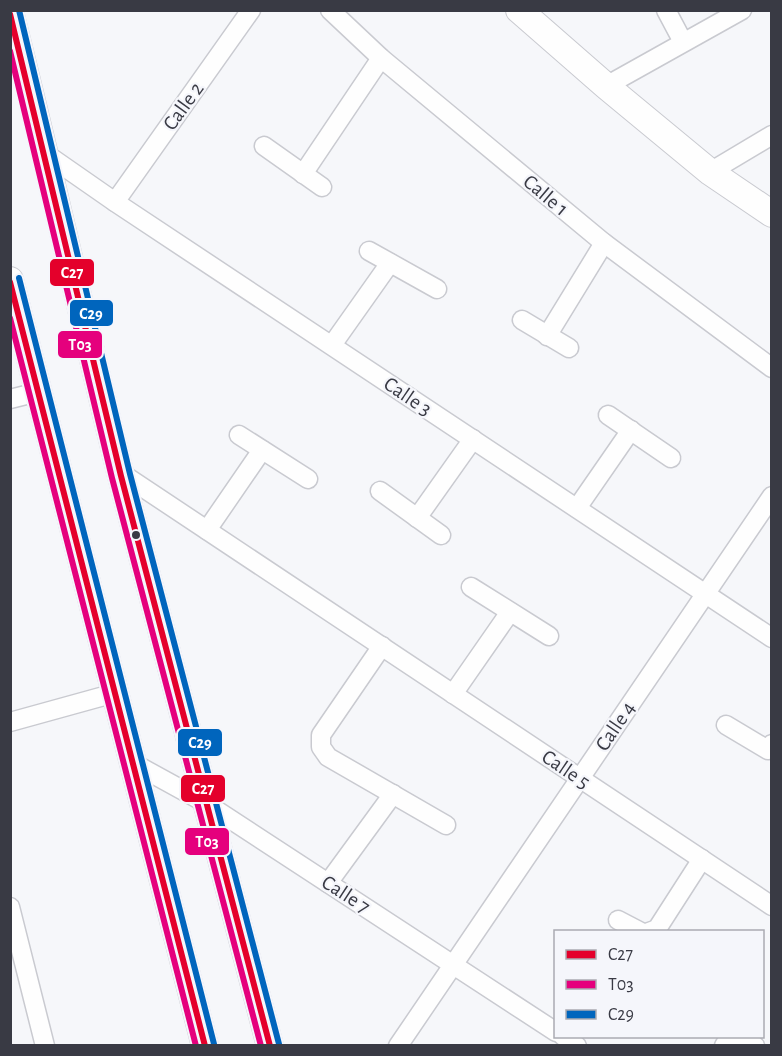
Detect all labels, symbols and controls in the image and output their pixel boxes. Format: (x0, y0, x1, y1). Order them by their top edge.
street label: Calle 2 (159, 78, 208, 134)
street label: Calle 1 (519, 171, 572, 220)
line badge: C27 (49, 258, 95, 287)
text: C27 (61, 265, 83, 281)
line badge: C29 (69, 299, 114, 327)
text: C29 (79, 306, 103, 322)
line badge: T03 (57, 330, 103, 359)
text: T03 (68, 337, 92, 353)
street label: Calle 3 (380, 373, 435, 420)
unlabelled marker (130, 529, 142, 541)
street label: Calle 4 (592, 698, 639, 755)
line badge: C29 (177, 728, 223, 757)
text: C29 (188, 735, 212, 751)
street label: Calle 5 (538, 746, 594, 793)
line badge: C27 (180, 774, 226, 803)
text: C27 (192, 781, 214, 797)
line badge: T03 (184, 827, 230, 856)
text: T03 (195, 834, 219, 850)
street label: Calle 7 (318, 871, 374, 918)
legend (554, 930, 764, 1038)
text: C27 (608, 946, 633, 964)
text: T03 (608, 976, 634, 994)
text: C29 (608, 1006, 634, 1024)

